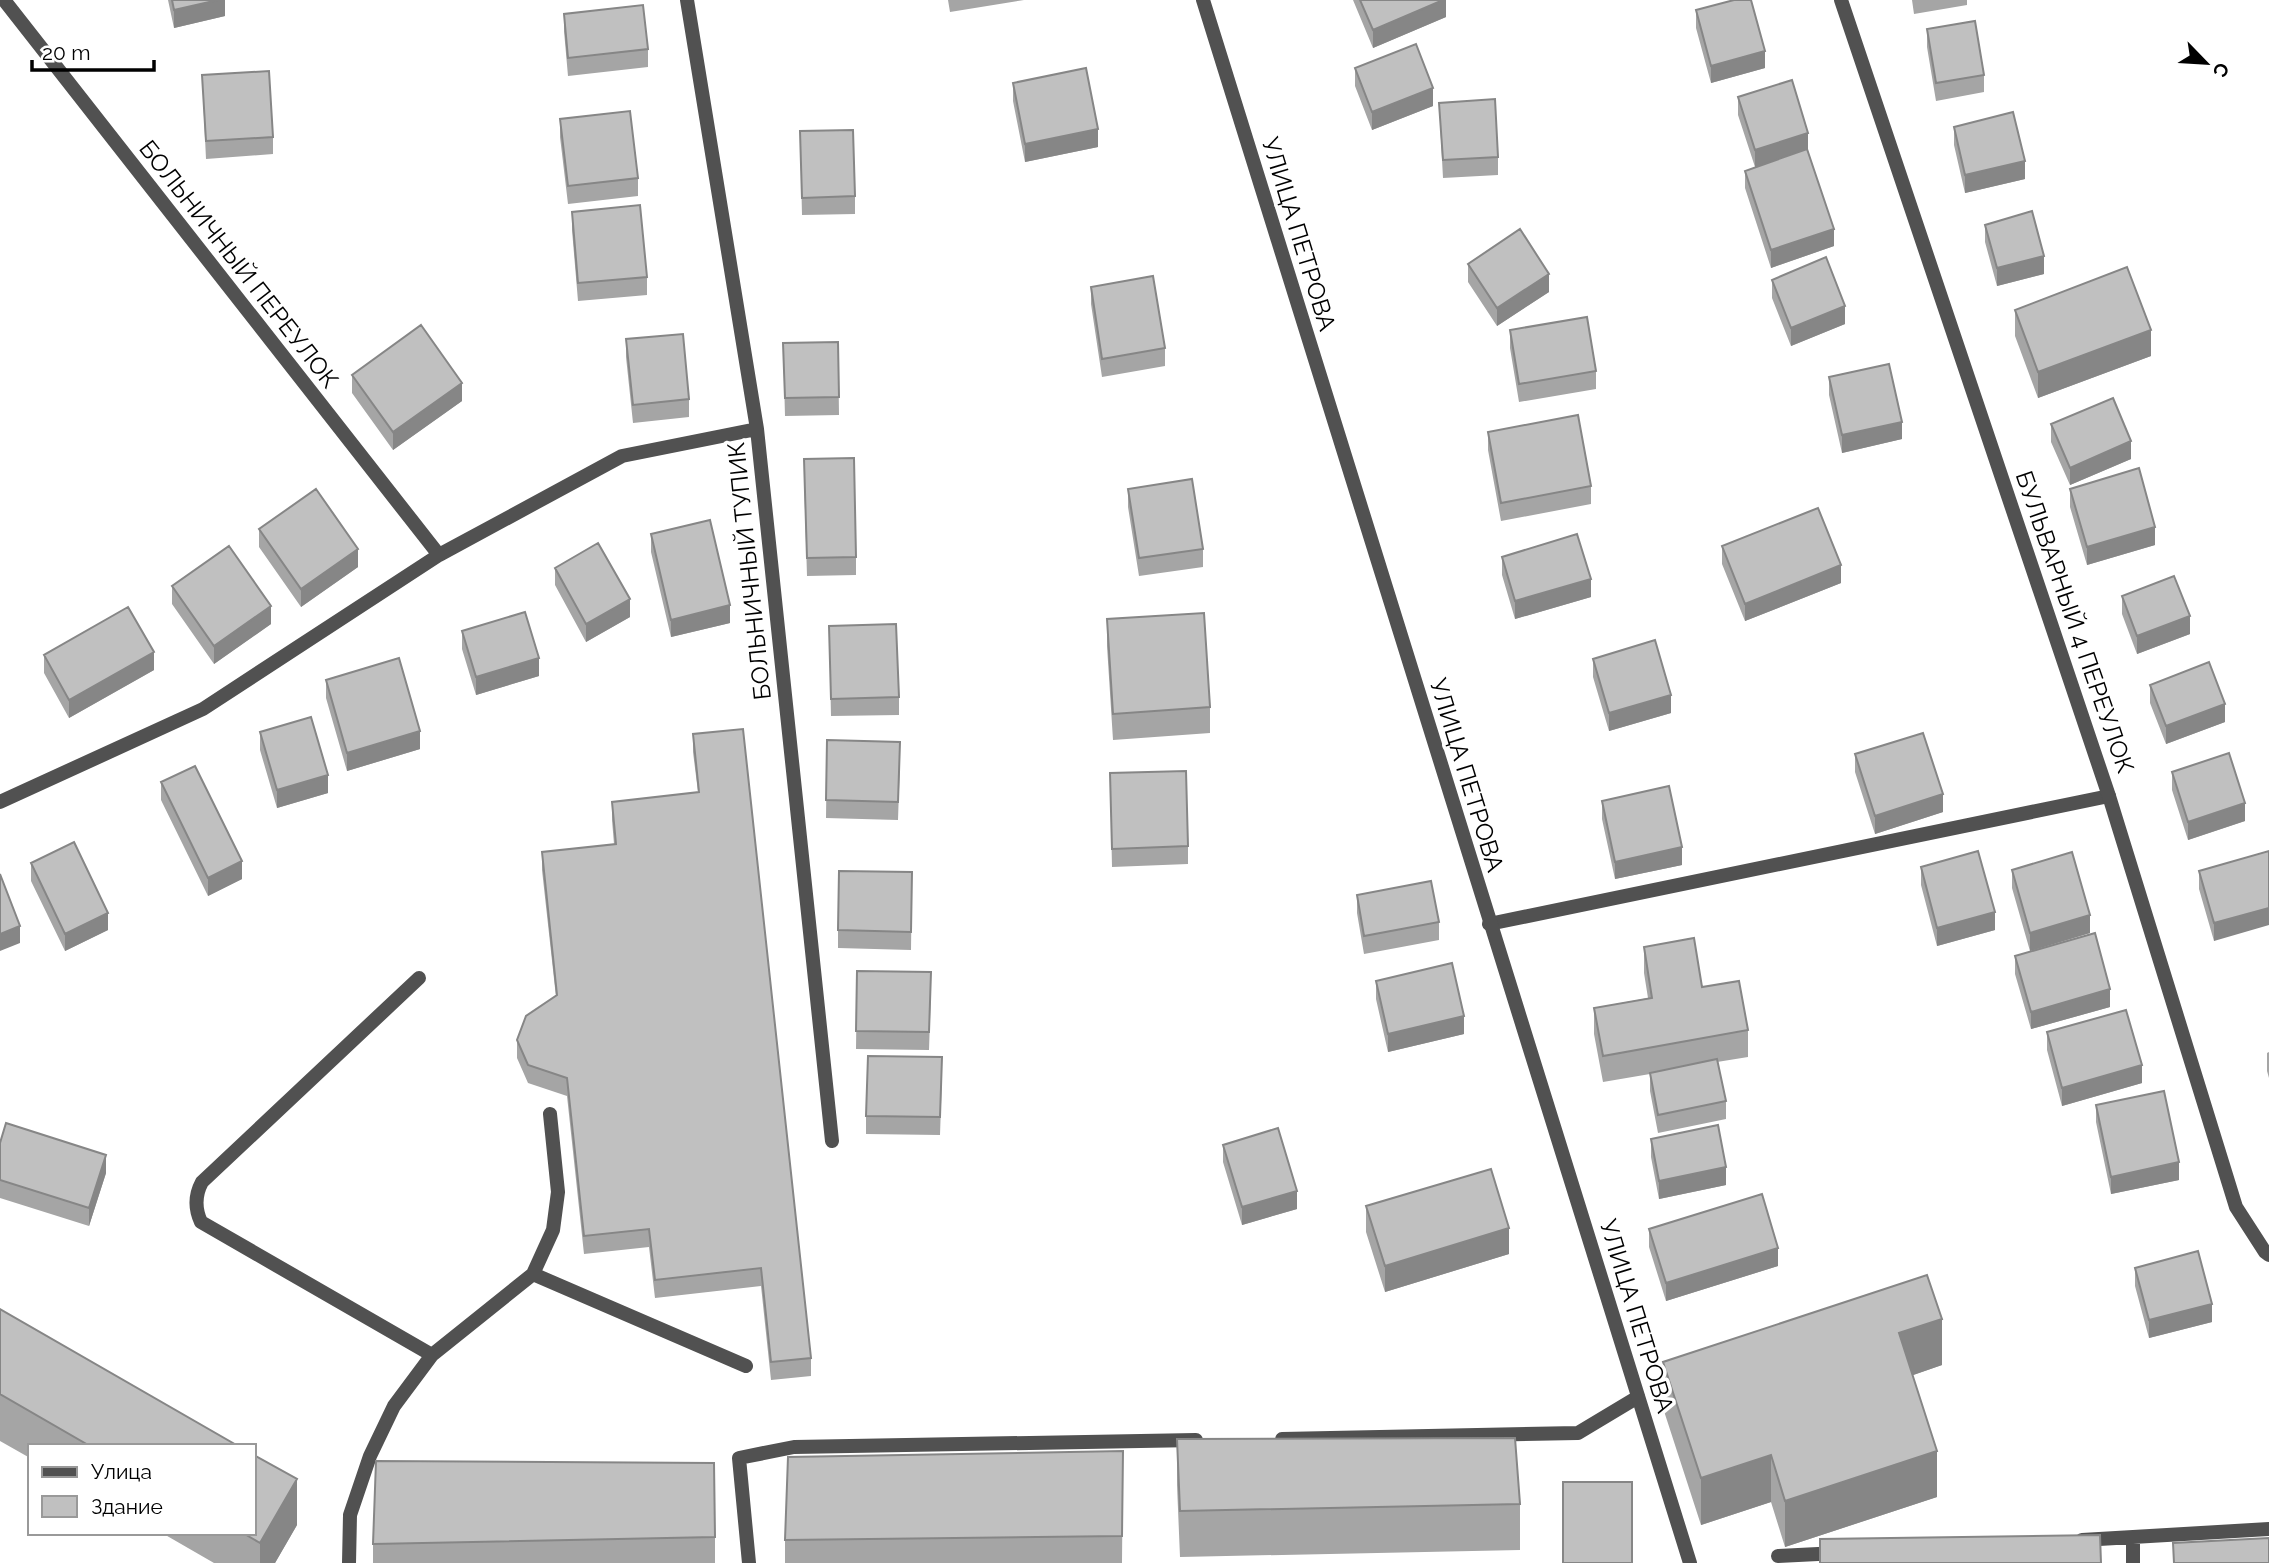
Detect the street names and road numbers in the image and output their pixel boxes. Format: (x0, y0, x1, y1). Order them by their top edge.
street label: БОЛЬНИЧНЫЙ ПЕРЕУЛОК (133, 134, 345, 394)
street label: УЛИЦА ПЕТРОВА (1256, 134, 1342, 334)
street label: БОЛЬНИЧНЫЙ ТУПИК (721, 441, 777, 701)
street label: БУЛЬВАРНЫЙ 4 ПЕРЕУЛОК (2010, 467, 2140, 777)
street label: УЛИЦА ПЕТРОВА (1424, 675, 1510, 875)
street label: УЛИЦА ПЕТРОВА (1594, 1216, 1680, 1416)

